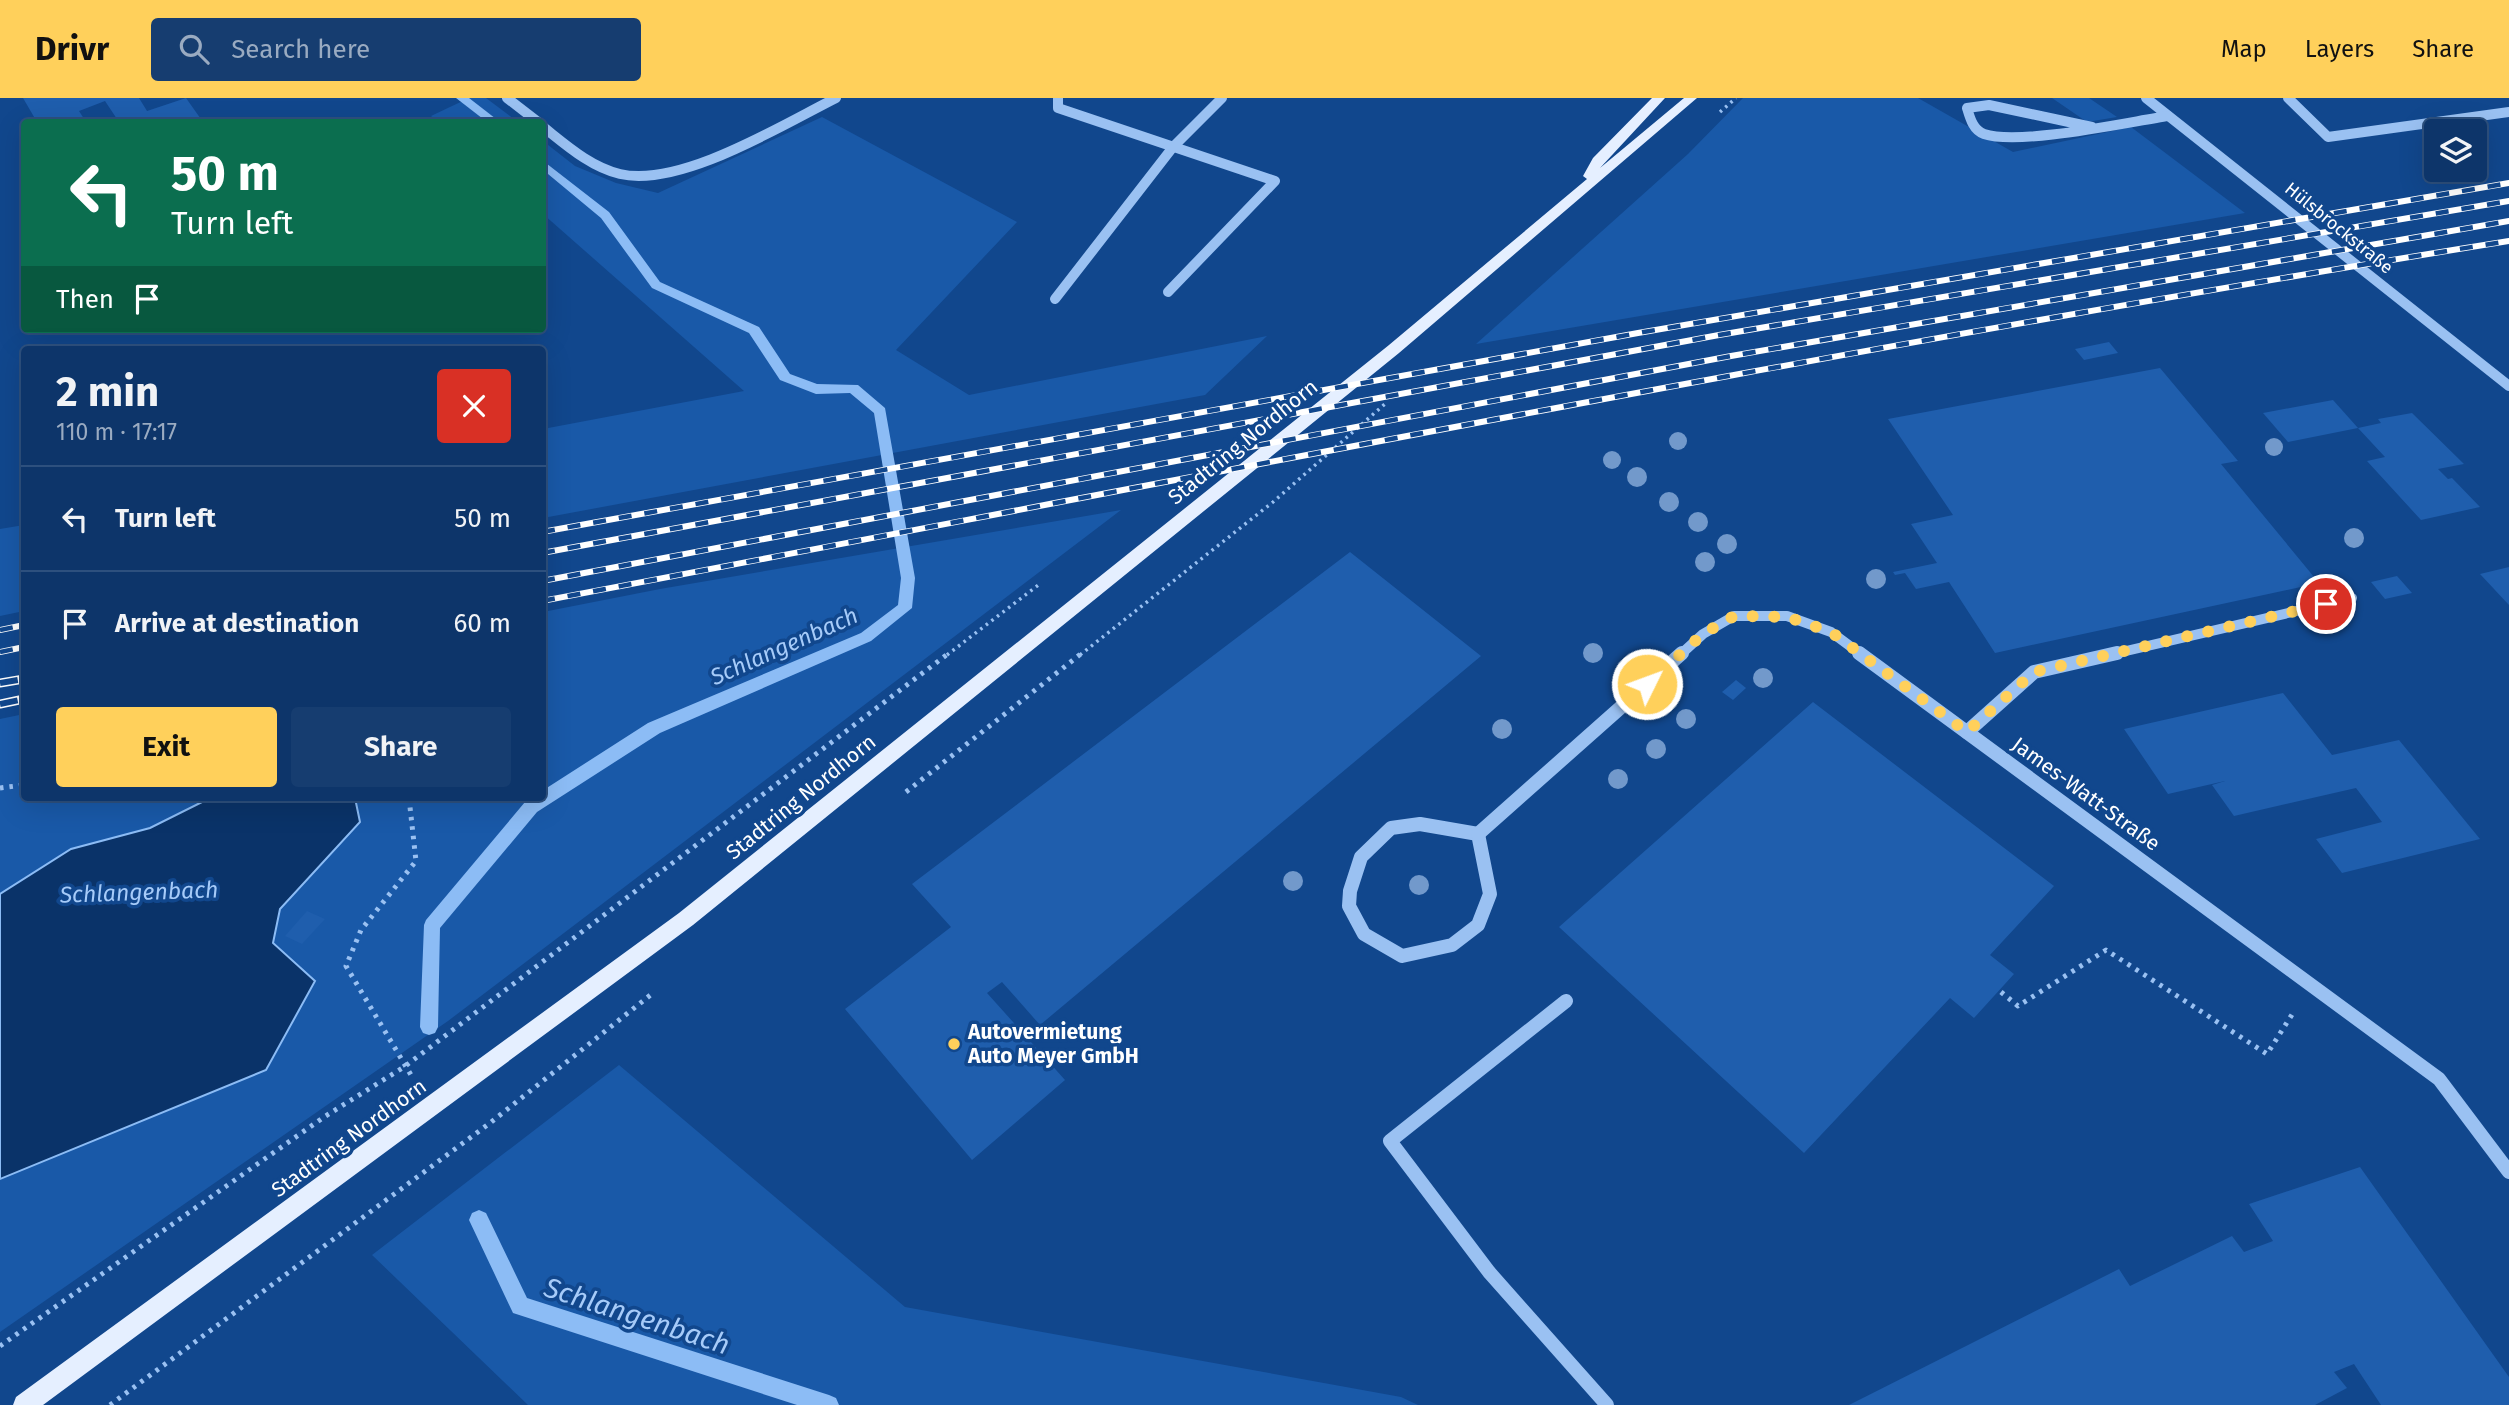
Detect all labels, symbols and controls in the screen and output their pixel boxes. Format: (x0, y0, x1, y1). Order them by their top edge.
search box (151, 18, 641, 81)
text: Drivr (35, 29, 109, 69)
icon: search (175, 30, 213, 68)
text: Search here (231, 34, 370, 65)
text: Map (2221, 35, 2267, 63)
text: Layers (2305, 35, 2374, 63)
text: Share (2412, 35, 2474, 63)
map controls (2424, 119, 2487, 182)
button: layers (2424, 119, 2487, 182)
text: 50 m (171, 144, 279, 203)
icon: left (56, 147, 147, 238)
street label: Hülsbrockstraße (2280, 178, 2398, 278)
text: Turn left (171, 204, 293, 242)
icon: arrive (128, 280, 166, 318)
text: Then (56, 284, 114, 315)
text: 2 min (56, 367, 159, 417)
button: close (437, 369, 511, 443)
street label: Stadtring Nordhorn (1163, 374, 1323, 510)
text: 110 m · 17:17 (56, 418, 177, 446)
icon: left (56, 500, 94, 538)
text: Turn left (115, 503, 216, 534)
text: 50 m (454, 503, 511, 534)
pin (2296, 574, 2356, 634)
icon: arrive (2307, 585, 2345, 623)
water label: Schlangenbach (705, 601, 862, 691)
icon: arrive (56, 605, 94, 643)
text: Arrive at destination (115, 608, 359, 639)
text: 60 m (453, 608, 511, 639)
position arrow (1610, 647, 1684, 721)
button: Exit (56, 707, 277, 787)
button: Share (291, 707, 511, 787)
street label: Stadtring Nordhorn (721, 729, 881, 865)
street label: James-Watt-Straße (2007, 731, 2165, 857)
water label: Schlangenbach (58, 875, 219, 909)
place label: Autovermietung Auto Meyer GmbH (967, 1019, 1139, 1069)
marker: Autovermietung Auto Meyer GmbH (946, 1036, 962, 1052)
street label: Stadtring Nordhorn (267, 1073, 431, 1203)
water label: Schlangenbach (539, 1270, 734, 1362)

